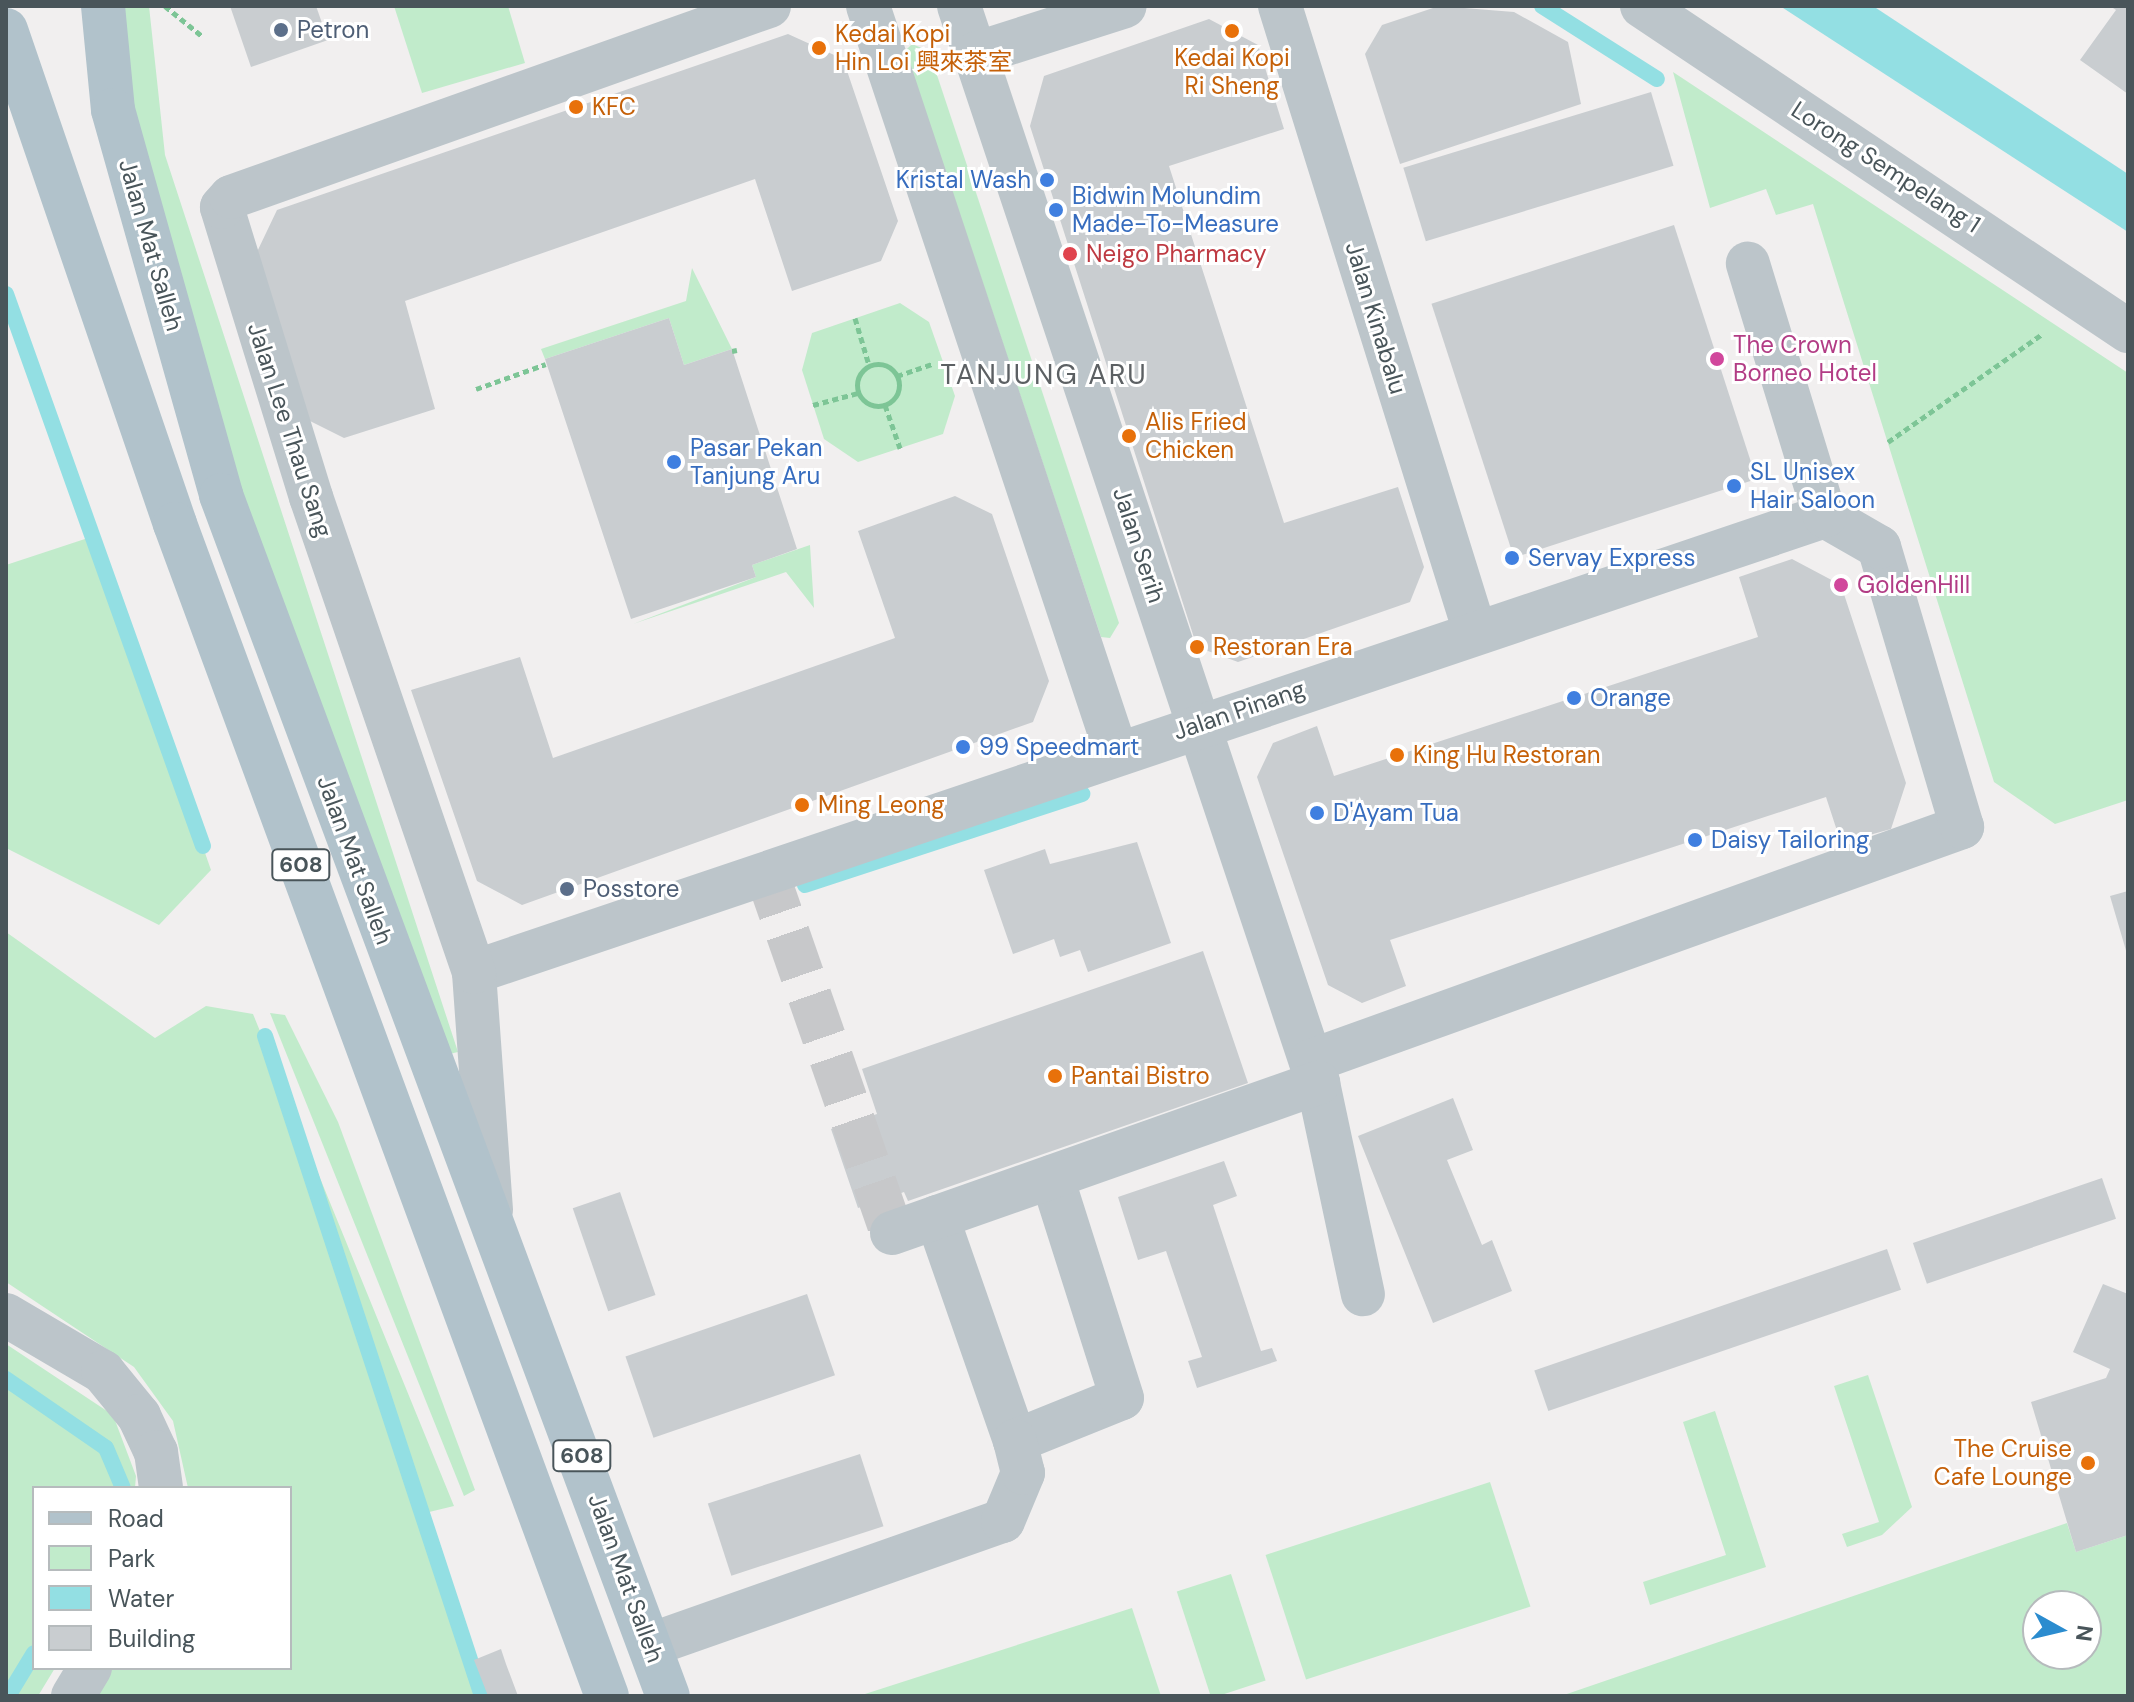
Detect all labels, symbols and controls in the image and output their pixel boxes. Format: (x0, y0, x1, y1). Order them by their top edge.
place label: Petron (297, 16, 369, 44)
place label: Kedai Kopi Hin Loi 興來茶室 (835, 20, 1012, 76)
marker: Petron (272, 21, 290, 39)
marker: Kedai Kopi Ri Sheng (1223, 22, 1241, 40)
marker: Kedai Kopi Hin Loi 興來茶室 (810, 39, 828, 57)
place label: Kedai Kopi Ri Sheng (1174, 44, 1290, 100)
place label: KFC (592, 93, 636, 121)
street label: Lorong Sempelang 1 (1786, 95, 1986, 239)
marker: KFC (567, 98, 585, 116)
street label: Jalan Mat Salleh (113, 156, 189, 334)
place label: Kristal Wash (896, 166, 1031, 194)
marker: Kristal Wash (1038, 171, 1056, 189)
place label: Bidwin Molundim Made-To-Measure (1072, 182, 1279, 238)
marker: Bidwin Molundim Made-To-Measure (1047, 201, 1065, 219)
street label: Jalan Kinabalu (1339, 239, 1413, 397)
place label: Neigo Pharmacy (1086, 240, 1267, 268)
marker: Neigo Pharmacy (1061, 245, 1079, 263)
street label: Jalan Lee Thau Sang (242, 319, 338, 541)
place label: The Crown Borneo Hotel (1733, 331, 1877, 387)
marker: The Crown Borneo Hotel (1708, 350, 1726, 368)
district label: TANJUNG ARU (940, 358, 1148, 392)
place label: Alis Fried Chicken (1145, 408, 1247, 464)
marker: Alis Fried Chicken (1120, 427, 1138, 445)
place label: Pasar Pekan Tanjung Aru (690, 434, 822, 490)
marker: Pasar Pekan Tanjung Aru (665, 453, 683, 471)
place label: SL Unisex Hair Saloon (1750, 458, 1875, 514)
marker: SL Unisex Hair Saloon (1725, 477, 1743, 495)
street label: Jalan Serih (1107, 484, 1171, 606)
place label: Servay Express (1528, 544, 1696, 572)
marker: Servay Express (1503, 549, 1521, 567)
place label: GoldenHill (1857, 571, 1970, 599)
marker: GoldenHill (1832, 576, 1850, 594)
place label: Restoran Era (1213, 633, 1353, 661)
marker: Restoran Era (1188, 638, 1206, 656)
street label: Jalan Pinang (1169, 674, 1309, 746)
place label: Orange (1590, 684, 1671, 712)
marker: Orange (1565, 689, 1583, 707)
place label: 99 Speedmart (979, 733, 1140, 761)
marker: 99 Speedmart (954, 738, 972, 756)
place label: King Hu Restoran (1413, 741, 1601, 769)
marker: King Hu Restoran (1388, 746, 1406, 764)
street label: Jalan Mat Salleh (311, 772, 399, 948)
place label: Ming Leong (818, 791, 945, 819)
marker: Ming Leong (793, 796, 811, 814)
place label: D'Ayam Tua (1333, 799, 1459, 827)
marker: D'Ayam Tua (1308, 804, 1326, 822)
place label: Daisy Tailoring (1711, 826, 1869, 854)
marker: Daisy Tailoring (1686, 831, 1704, 849)
road number: 608 (271, 847, 331, 883)
place label: Posstore (583, 875, 679, 903)
marker: Posstore (558, 880, 576, 898)
place label: Pantai Bistro (1071, 1062, 1210, 1090)
marker: Pantai Bistro (1046, 1067, 1064, 1085)
place label: The Cruise Cafe Lounge (1934, 1435, 2072, 1491)
road number: 608 (552, 1438, 612, 1474)
marker: The Cruise Cafe Lounge (2079, 1454, 2097, 1472)
legend (32, 1486, 292, 1670)
street label: Jalan Mat Salleh (582, 1490, 670, 1666)
text: Road (108, 1503, 164, 1534)
text: Park (108, 1543, 155, 1574)
text: Water (108, 1583, 174, 1614)
north arrow (2022, 1590, 2102, 1670)
text: Building (108, 1623, 195, 1654)
text: N (2069, 1623, 2100, 1643)

